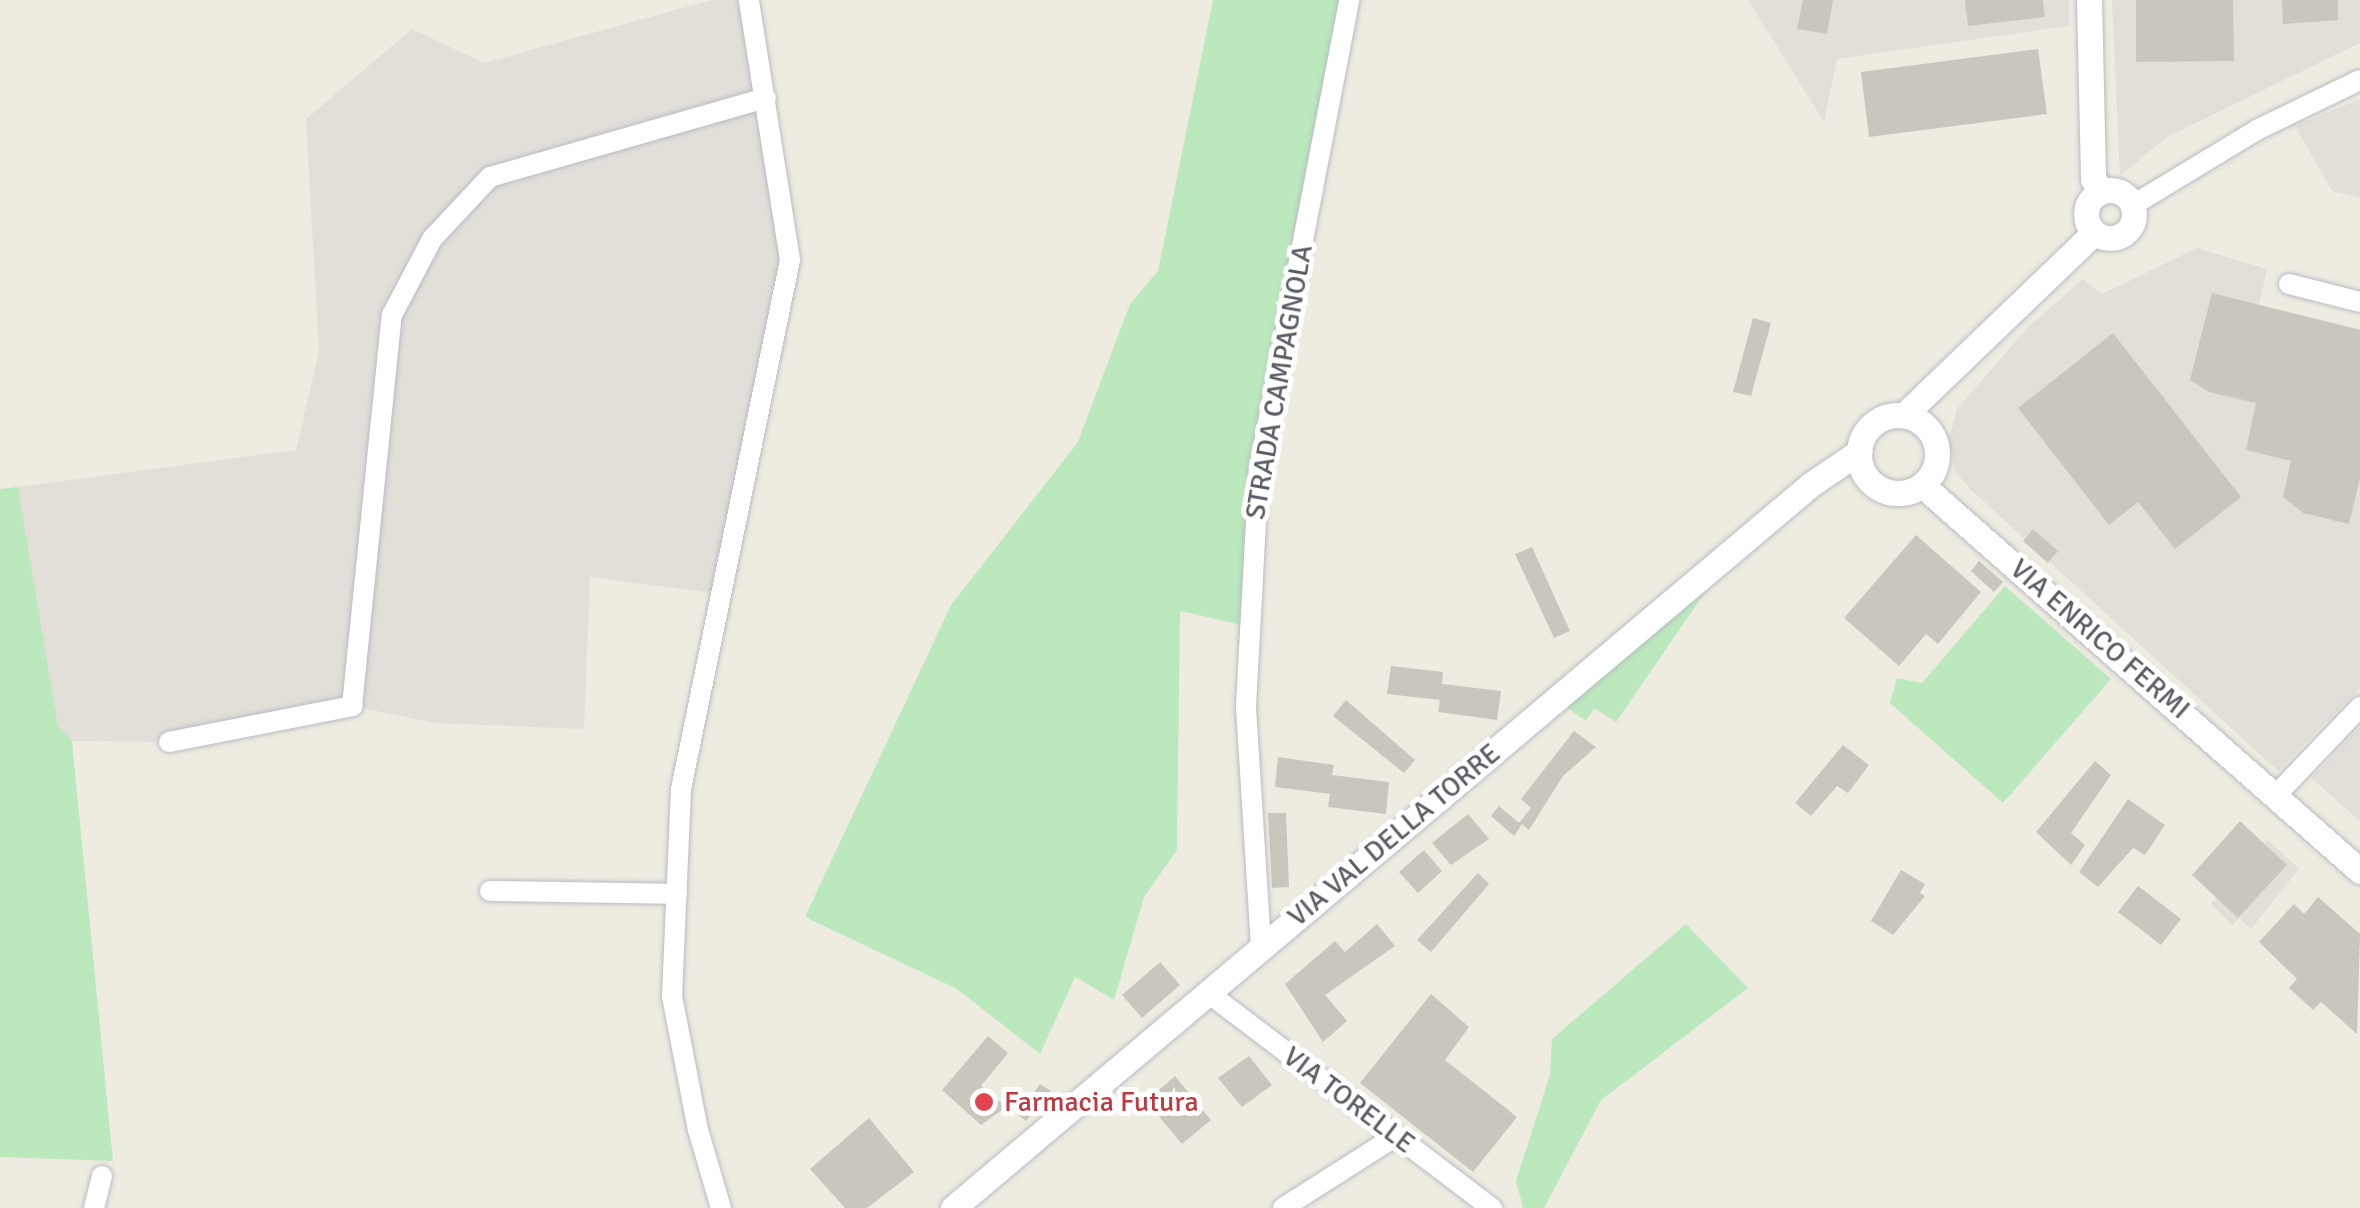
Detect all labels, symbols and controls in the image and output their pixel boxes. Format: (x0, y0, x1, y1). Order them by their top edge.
street label: STRADA CAMPAGNOLA (1238, 242, 1320, 522)
street label: VIA ENRICO FERMI (2003, 552, 2197, 726)
street label: VIA VAL DELLA TORRE (1281, 736, 1507, 934)
street label: VIA TORELLE (1277, 1040, 1421, 1160)
place label: Farmacia Futura (1004, 1085, 1199, 1119)
marker: Farmacia Futura (973, 1091, 995, 1113)

